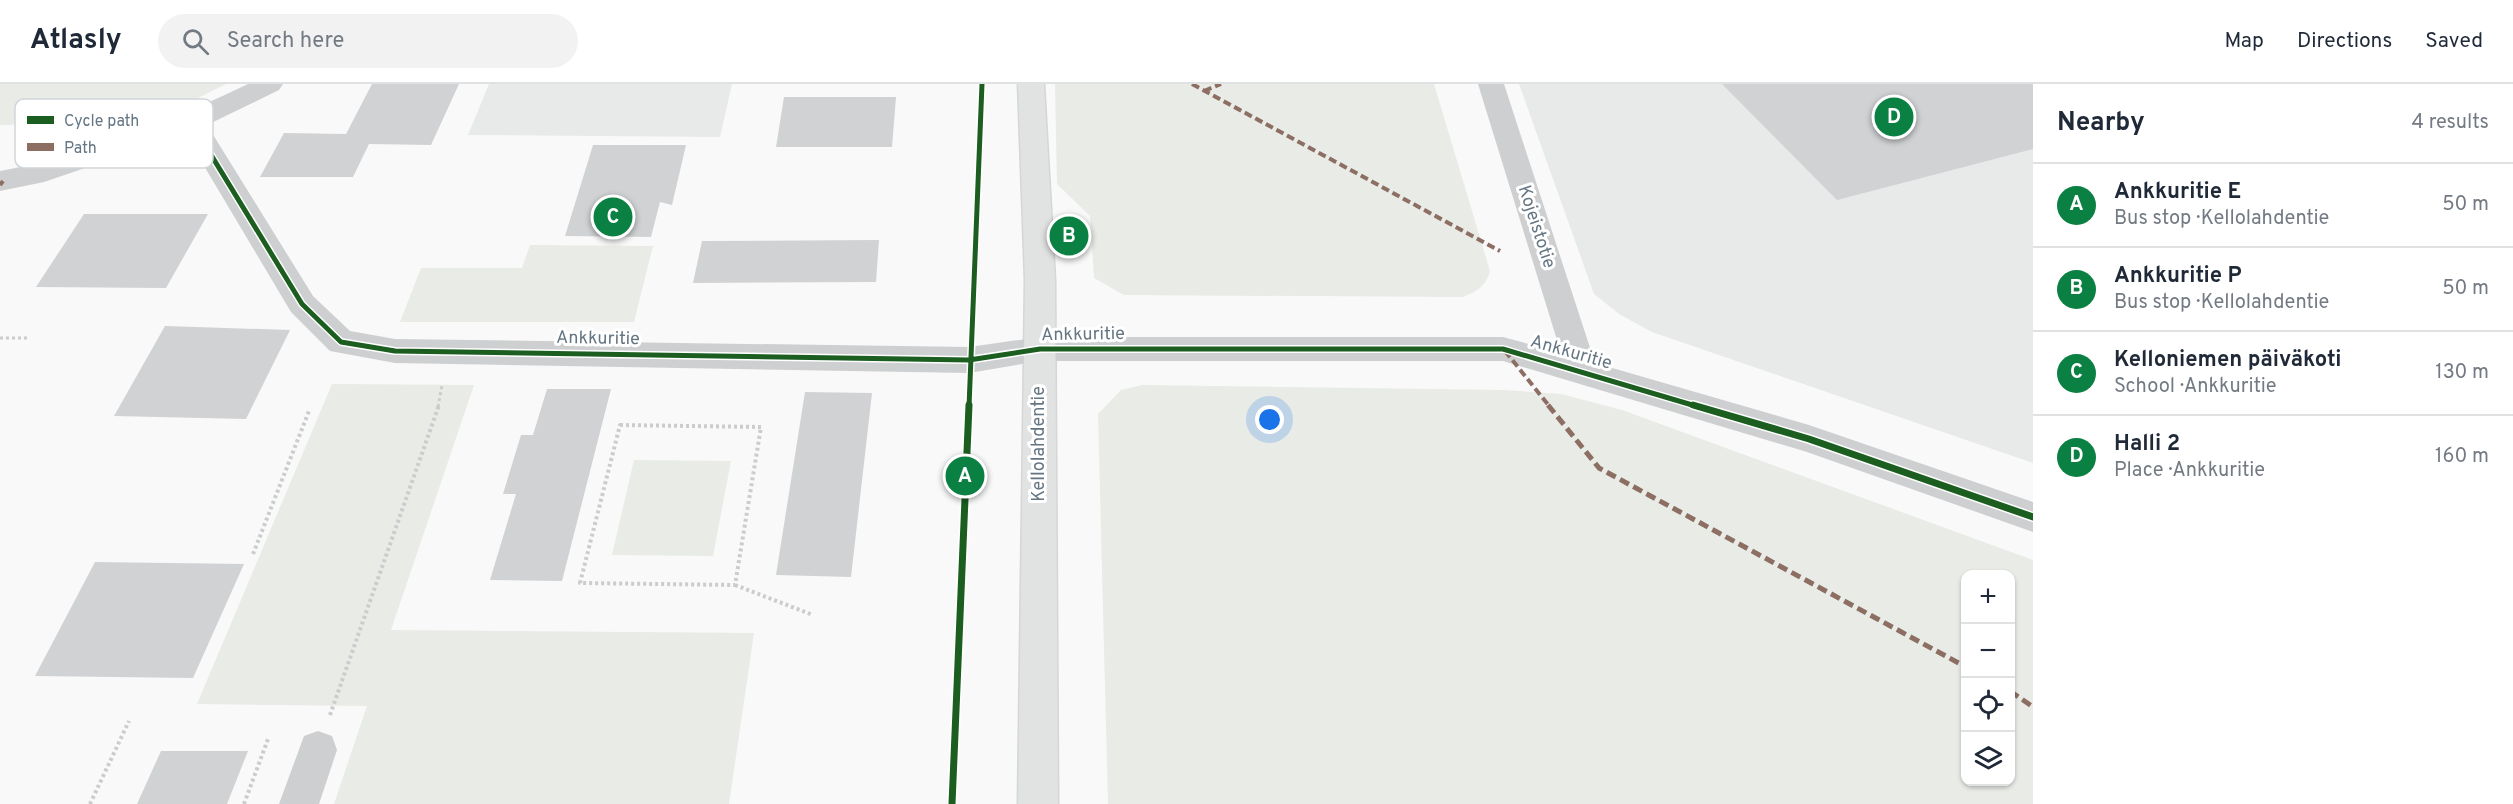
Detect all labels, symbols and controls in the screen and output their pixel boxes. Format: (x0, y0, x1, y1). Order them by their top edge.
search box (158, 14, 578, 68)
text: Atlasly (30, 23, 122, 59)
icon: search (179, 25, 212, 58)
text: Search here (227, 28, 344, 55)
text: Map (2224, 28, 2264, 55)
text: Directions (2297, 28, 2392, 55)
text: Saved (2425, 28, 2483, 55)
pin: D (1874, 94, 1914, 140)
legend (15, 99, 213, 168)
text: Nearby (2057, 107, 2145, 140)
text: 4 results (2412, 110, 2489, 136)
text: Cycle path (64, 112, 139, 132)
text: Path (64, 139, 97, 159)
text: Ankkuritie E (2114, 179, 2241, 206)
street label: Kojeistotie (1512, 183, 1560, 271)
text: A (2069, 192, 2084, 218)
text: 50 m (2442, 192, 2489, 218)
pin: C (594, 194, 632, 240)
text: Bus stop · Kellolahdentie (2114, 206, 2329, 232)
pin: B (1050, 214, 1088, 258)
text: Ankkuritie P (2114, 263, 2242, 290)
text: B (2070, 276, 2083, 302)
text: 50 m (2442, 276, 2489, 302)
text: Bus stop · Kellolahdentie (2114, 290, 2329, 316)
street label: Ankkuritie (1041, 323, 1125, 347)
street label: Ankkuritie (556, 327, 640, 351)
street label: Ankkuritie (1528, 330, 1614, 376)
text: Kelloniemen päiväkoti (2114, 347, 2342, 374)
text: C (2070, 360, 2083, 386)
text: 130 m (2435, 360, 2489, 386)
text: School · Ankkuritie (2114, 374, 2277, 400)
street label: Kellolahdentie (1028, 386, 1051, 502)
your location (1255, 405, 1284, 434)
text: Halli 2 (2114, 431, 2180, 458)
text: D (2069, 444, 2084, 470)
text: 160 m (2435, 444, 2489, 470)
pin: A (946, 454, 984, 498)
text: Place · Ankkuritie (2114, 458, 2265, 484)
map controls (1961, 570, 2015, 786)
button: + (1961, 570, 2015, 624)
button: − (1961, 624, 2015, 678)
button: locate (1961, 678, 2015, 732)
button: layers (1961, 732, 2015, 786)

